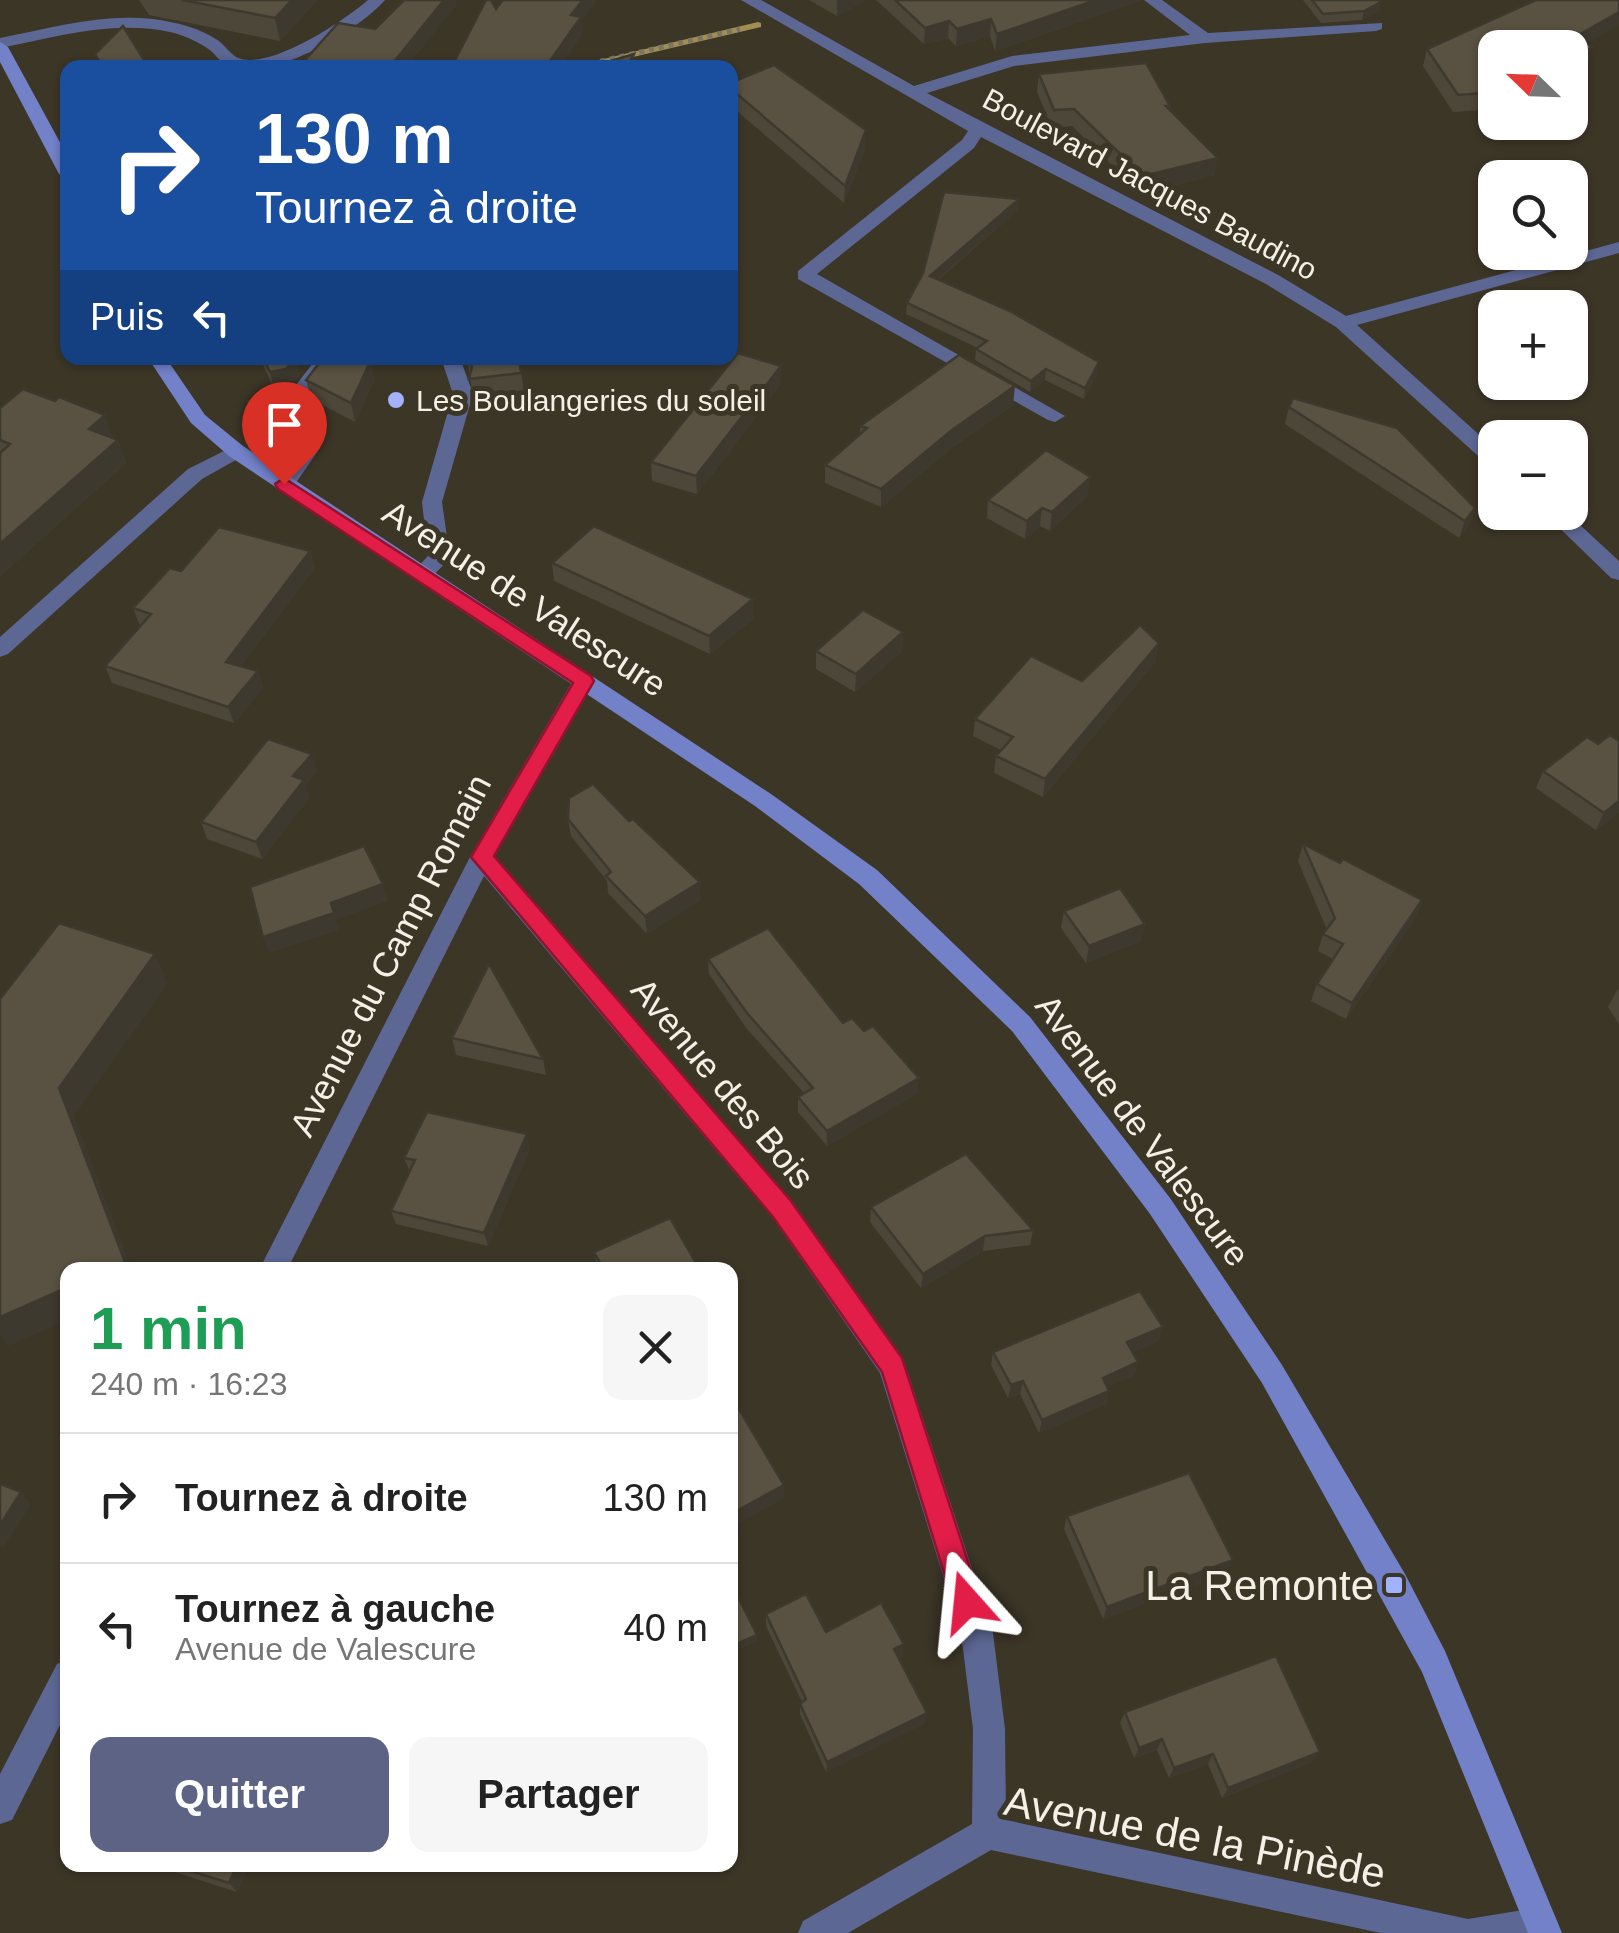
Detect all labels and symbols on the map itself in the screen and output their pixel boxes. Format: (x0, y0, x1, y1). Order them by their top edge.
north arrow (1478, 30, 1588, 140)
street label: Boulevard Jacques Baudino (977, 82, 1323, 286)
pin (242, 382, 327, 485)
place label: Les Boulangeries du soleil (416, 384, 766, 417)
marker: Les Boulangeries du soleil (385, 389, 407, 411)
street label: Avenue de Valescure (376, 492, 674, 704)
street label: Avenue du Camp Romain (282, 768, 498, 1142)
street label: Avenue des Bois (624, 970, 822, 1196)
street label: Avenue de Valescure (1028, 987, 1258, 1273)
position arrow (915, 1550, 1019, 1654)
place label: La Remonte (1145, 1562, 1374, 1609)
marker: La Remonte (1383, 1574, 1405, 1596)
street label: Avenue de la Pinède (1001, 1777, 1389, 1897)

